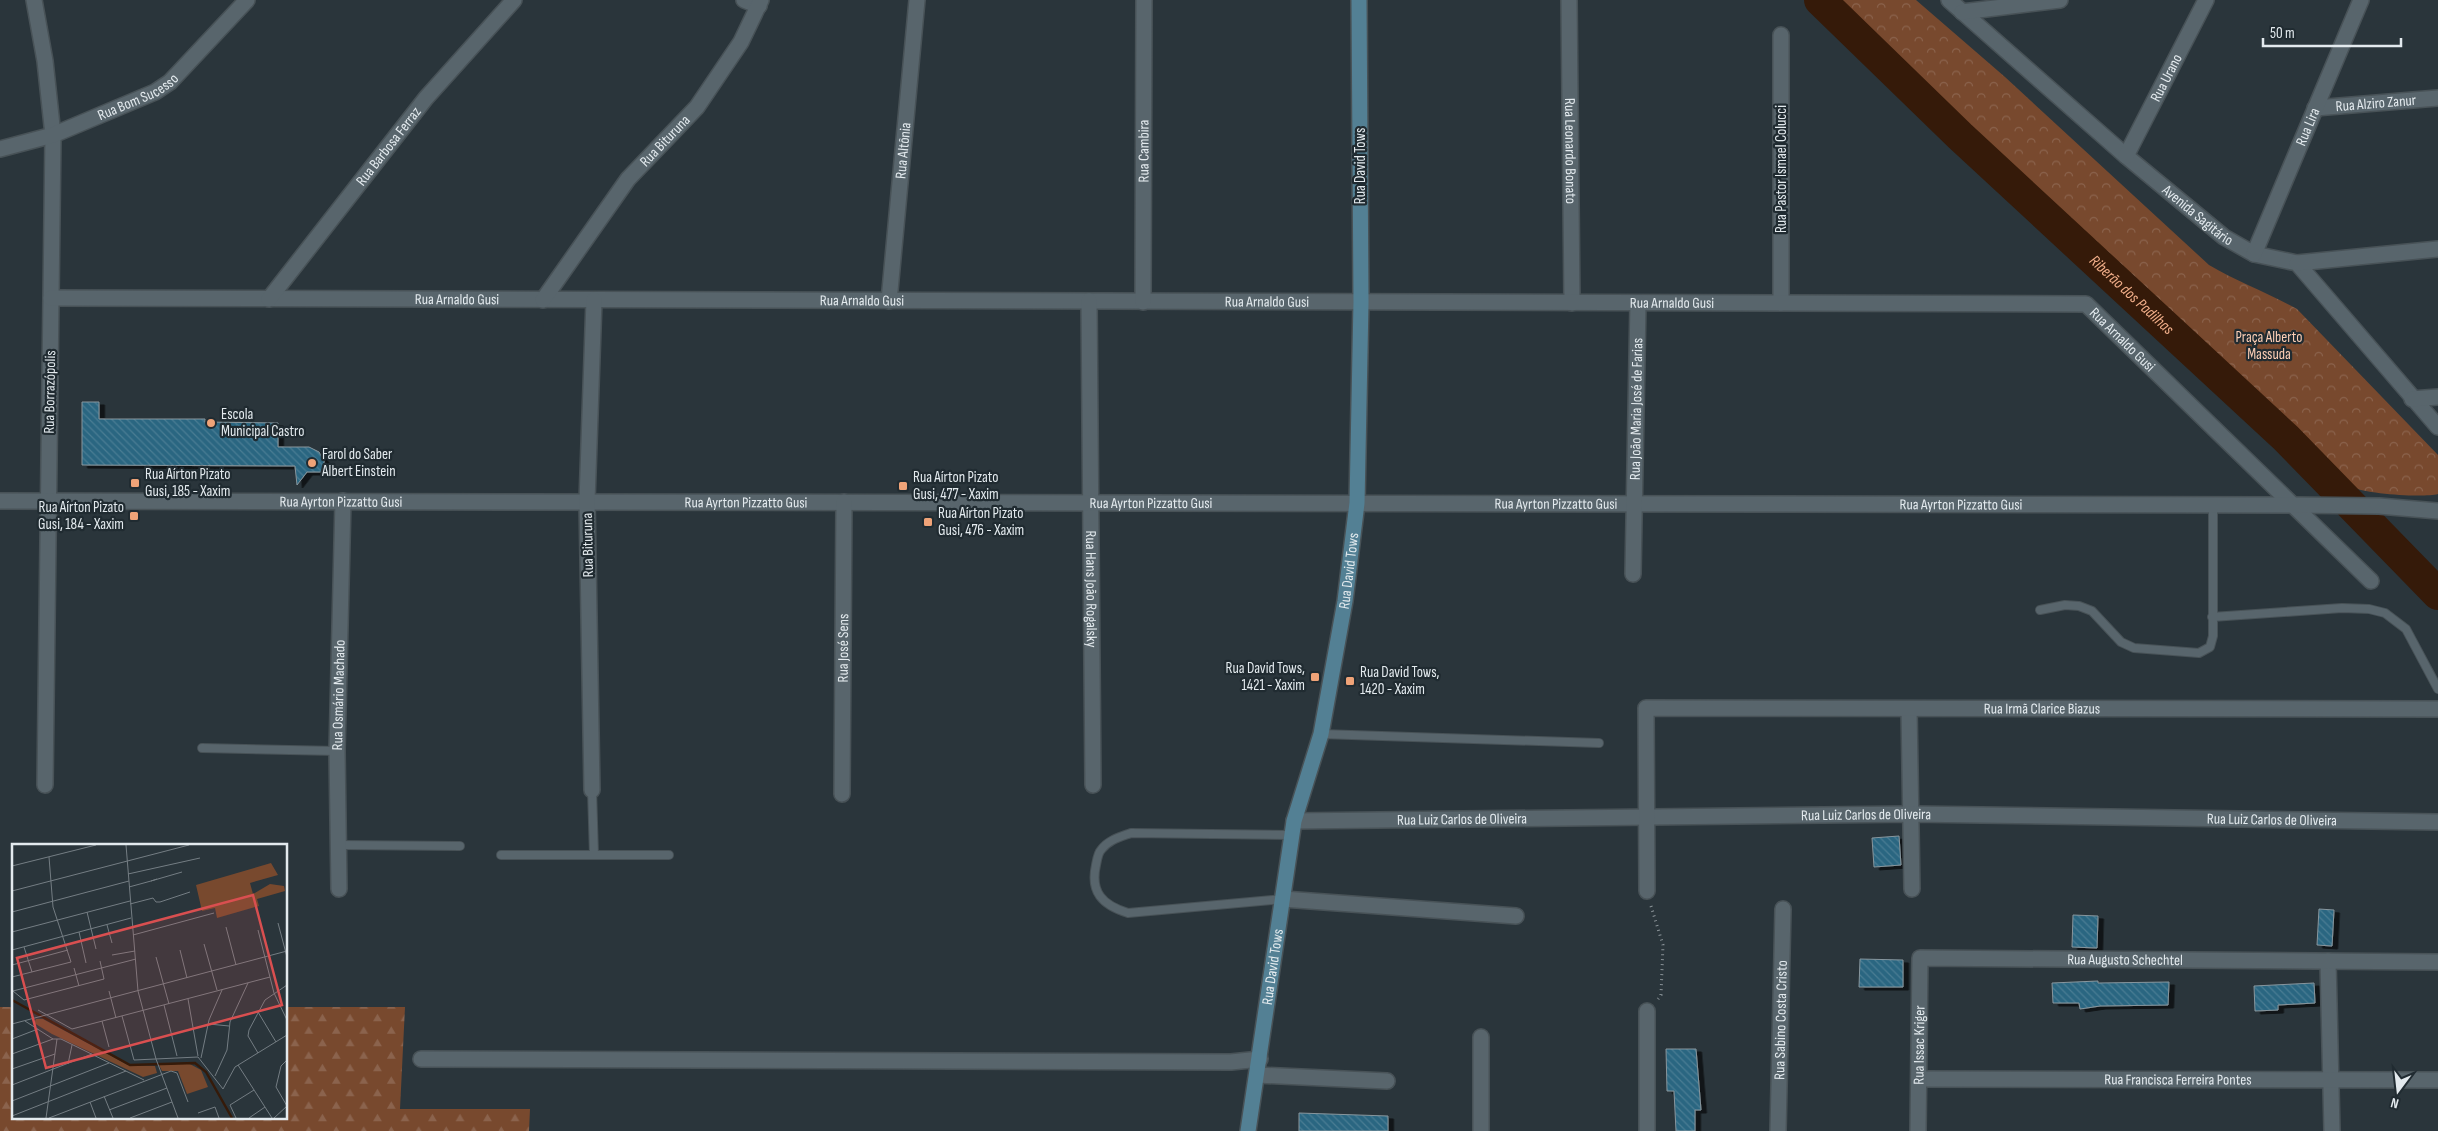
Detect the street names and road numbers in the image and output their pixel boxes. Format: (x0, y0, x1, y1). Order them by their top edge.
street label: Rua Urano (2146, 51, 2186, 105)
street label: Rua Bom Sucesso (95, 69, 183, 125)
street label: Rua Alziro Zanur (2335, 90, 2417, 116)
street label: Rua Leonardo Bonato (1560, 98, 1581, 204)
street label: Rua Barbosa Ferraz (352, 102, 426, 189)
street label: Rua Pastor Ismael Colucci (1772, 105, 1791, 233)
street label: Rua Lira (2291, 105, 2324, 149)
street label: Rua Bituruna (636, 111, 694, 171)
street label: Rua Cambira (1134, 119, 1153, 182)
street label: Rua Altônia (891, 121, 915, 180)
street label: Rua David Tows (1351, 128, 1370, 204)
street label: Avenida Sagitário (2158, 180, 2237, 250)
street label: Rua Arnaldo Gusi (415, 290, 499, 309)
street label: Rua Arnaldo Gusi (820, 291, 904, 310)
street label: Rua Arnaldo Gusi (1225, 292, 1309, 311)
street label: Rua Arnaldo Gusi (1630, 293, 1714, 312)
street label: Rua Arnaldo Gusi (2086, 303, 2160, 376)
street label: Rua João Maria José de Farias (1625, 338, 1647, 480)
street label: Rua Borrazópolis (40, 350, 60, 434)
street label: Rua Ayrton Pizzatto Gusi (280, 492, 403, 511)
street label: Rua Ayrton Pizzatto Gusi (685, 493, 808, 512)
street label: Rua Ayrton Pizzatto Gusi (1090, 493, 1213, 513)
street label: Rua Ayrton Pizzatto Gusi (1495, 494, 1618, 513)
street label: Rua Ayrton Pizzatto Gusi (1900, 495, 2023, 514)
street label: Rua Bituruna (578, 512, 598, 577)
street label: Rua Hans João Rogalsky (1081, 530, 1101, 648)
street label: Rua David Tows (1334, 532, 1363, 611)
street label: Rua José Sens (833, 614, 853, 682)
street label: Rua Osmário Machado (328, 639, 349, 751)
street label: Rua Irmã Clarice Biazus (1984, 699, 2100, 718)
street label: Rua Luiz Carlos de Oliveira (1801, 804, 1931, 825)
street label: Rua Luiz Carlos de Oliveira (1397, 809, 1527, 829)
street label: Rua Luiz Carlos de Oliveira (2207, 809, 2337, 830)
street label: Rua David Tows (1257, 927, 1287, 1006)
street label: Rua Augusto Schechtel (2067, 950, 2183, 970)
street label: Rua Sabino Costa Cristo (1770, 960, 1791, 1080)
street label: Rua Issac Kriger (1909, 1005, 1929, 1085)
street label: Rua Francisca Ferreira Pontes (2104, 1070, 2252, 1089)

